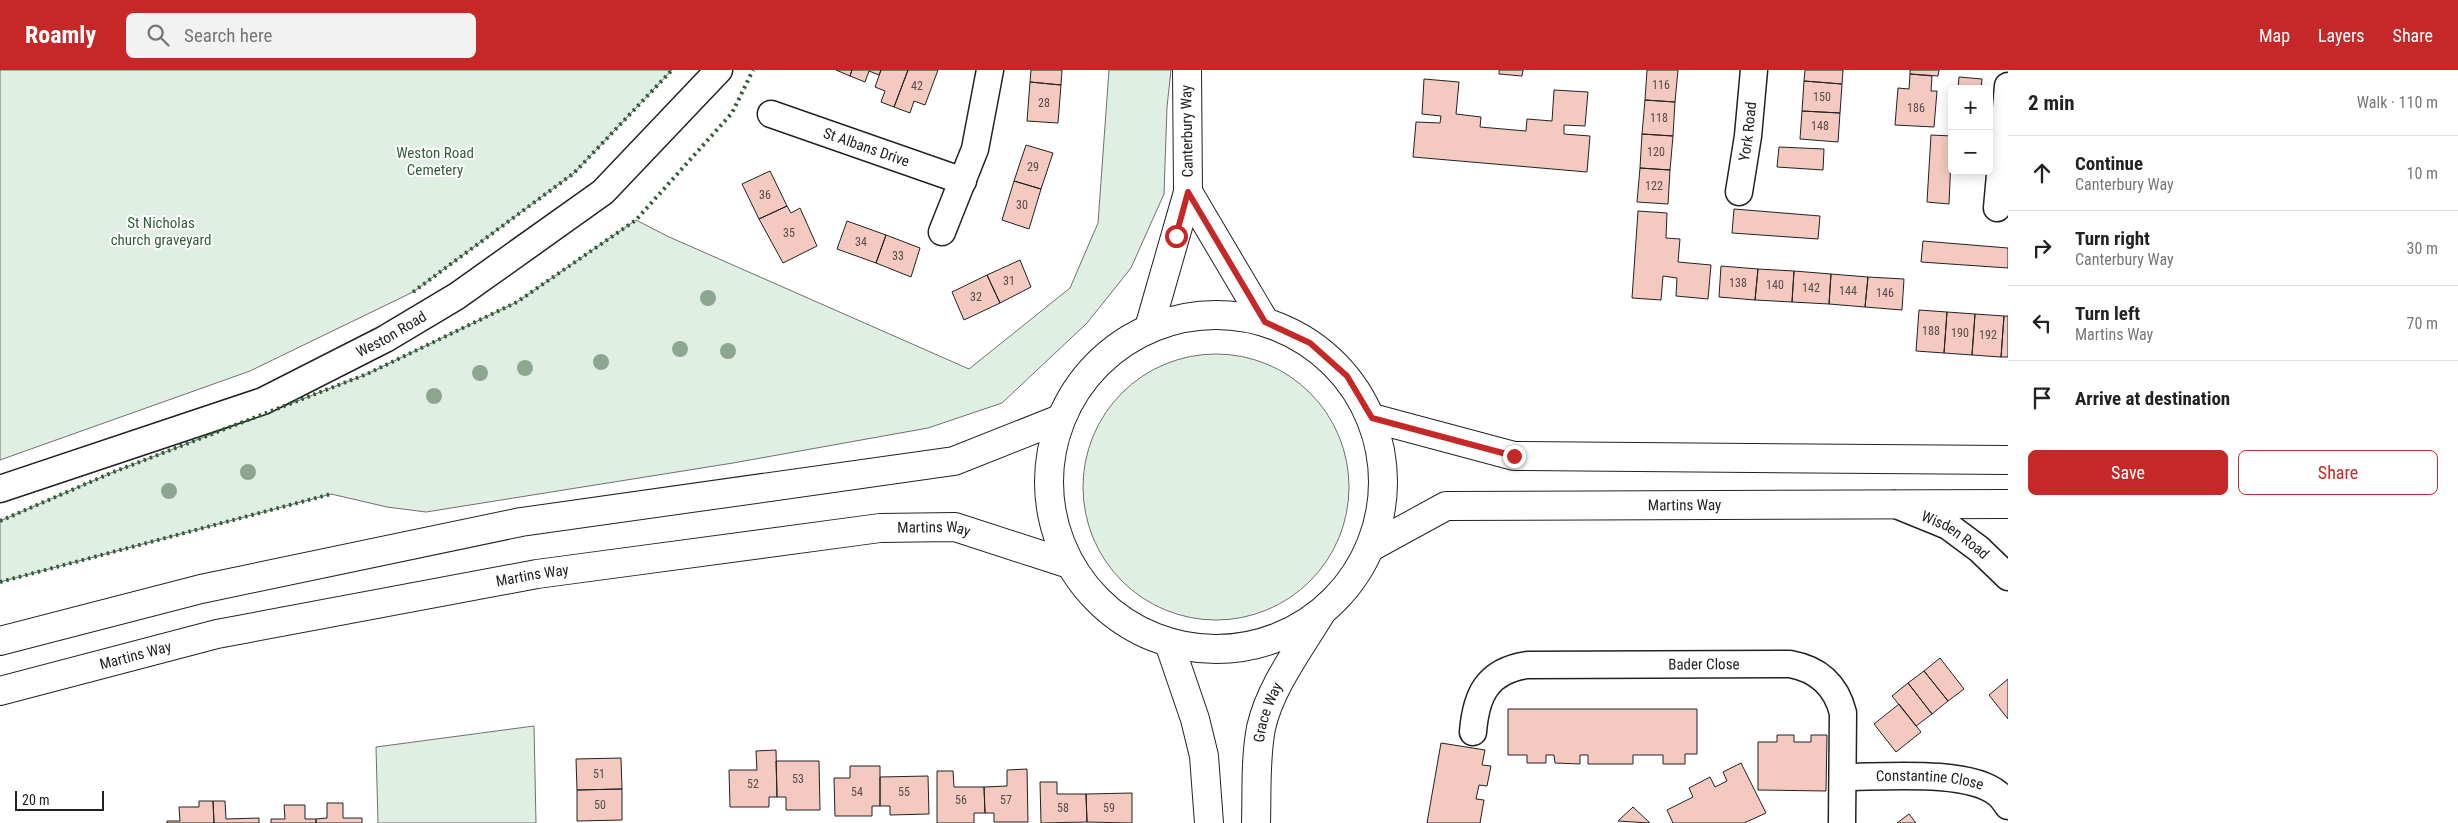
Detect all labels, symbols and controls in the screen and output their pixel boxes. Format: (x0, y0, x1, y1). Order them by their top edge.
search box (126, 13, 476, 58)
text: Roamly (25, 21, 96, 49)
icon: search (144, 21, 172, 49)
text: Search here (184, 24, 272, 47)
text: Map (2259, 25, 2290, 46)
text: Layers (2318, 25, 2365, 46)
text: Share (2393, 25, 2433, 46)
house number: 116 (1652, 78, 1670, 92)
house number: 42 (911, 79, 923, 93)
street label: Canterbury Way (1177, 85, 1197, 177)
map controls (1948, 85, 1993, 175)
button: + (1948, 85, 1993, 130)
house number: 150 (1813, 90, 1831, 104)
text: 2 min (2028, 91, 2075, 115)
text: Walk · 110 m (2357, 93, 2438, 112)
house number: 28 (1038, 96, 1050, 110)
street label: York Road (1735, 101, 1760, 163)
house number: 186 (1907, 101, 1925, 115)
house number: 118 (1650, 111, 1668, 125)
house number: 148 (1811, 119, 1829, 133)
street label: St Albans Drive (821, 124, 912, 171)
button: − (1948, 130, 1993, 175)
park label: Weston Road Cemetery (396, 144, 474, 179)
house number: 120 (1647, 145, 1665, 159)
text: Continue (2075, 152, 2143, 175)
icon: ahead (2028, 159, 2056, 187)
house number: 29 (1027, 160, 1039, 174)
text: 10 m (2406, 164, 2438, 183)
text: Canterbury Way (2075, 175, 2174, 194)
house number: 122 (1645, 179, 1663, 193)
house number: 36 (759, 188, 771, 202)
house number: 30 (1016, 198, 1028, 212)
park label: St Nicholas church graveyard (111, 214, 211, 249)
route start (1165, 225, 1188, 248)
house number: 35 (783, 226, 795, 240)
text: Turn right (2075, 227, 2150, 250)
icon: right (2028, 234, 2056, 262)
house number: 34 (855, 235, 867, 249)
text: 30 m (2406, 239, 2438, 258)
house number: 33 (892, 249, 904, 263)
text: Canterbury Way (2075, 250, 2174, 269)
house number: 31 (1003, 274, 1015, 288)
house number: 138 (1729, 276, 1747, 290)
house number: 140 (1766, 278, 1784, 292)
house number: 142 (1802, 281, 1820, 295)
house number: 144 (1839, 284, 1857, 298)
house number: 146 (1876, 286, 1894, 300)
house number: 32 (970, 290, 982, 304)
text: Turn left (2075, 302, 2140, 325)
street label: Weston Road (353, 307, 430, 361)
icon: left (2028, 309, 2056, 337)
text: 70 m (2406, 314, 2438, 333)
house number: 188 (1922, 324, 1940, 338)
text: Martins Way (2075, 325, 2153, 344)
house number: 190 (1951, 326, 1969, 340)
house number: 192 (1979, 328, 1997, 342)
icon: arrive (2028, 384, 2056, 412)
text: Arrive at destination (2075, 387, 2230, 410)
route end (1503, 445, 1526, 468)
button: Save (2028, 450, 2228, 495)
button: Share (2238, 450, 2438, 495)
street label: Martins Way (1648, 496, 1721, 514)
street label: Wisden Road (1919, 507, 1993, 563)
street label: Martins Way (897, 518, 973, 540)
street label: Martins Way (494, 561, 570, 591)
street label: Martins Way (98, 637, 173, 673)
street label: Bader Close (1668, 655, 1740, 673)
street label: Grace Way (1250, 679, 1286, 743)
house number: 51 (593, 767, 605, 781)
street label: Constantine Close (1876, 767, 1986, 794)
house number: 53 (792, 772, 804, 786)
house number: 52 (747, 777, 759, 791)
house number: 54 (851, 785, 863, 799)
house number: 55 (898, 785, 910, 799)
scale bar (15, 788, 104, 811)
text: 20 m (22, 792, 50, 808)
house number: 56 (955, 793, 967, 807)
house number: 57 (1000, 793, 1012, 807)
house number: 50 (594, 798, 606, 812)
house number: 58 (1057, 801, 1069, 815)
house number: 59 (1103, 801, 1115, 815)

